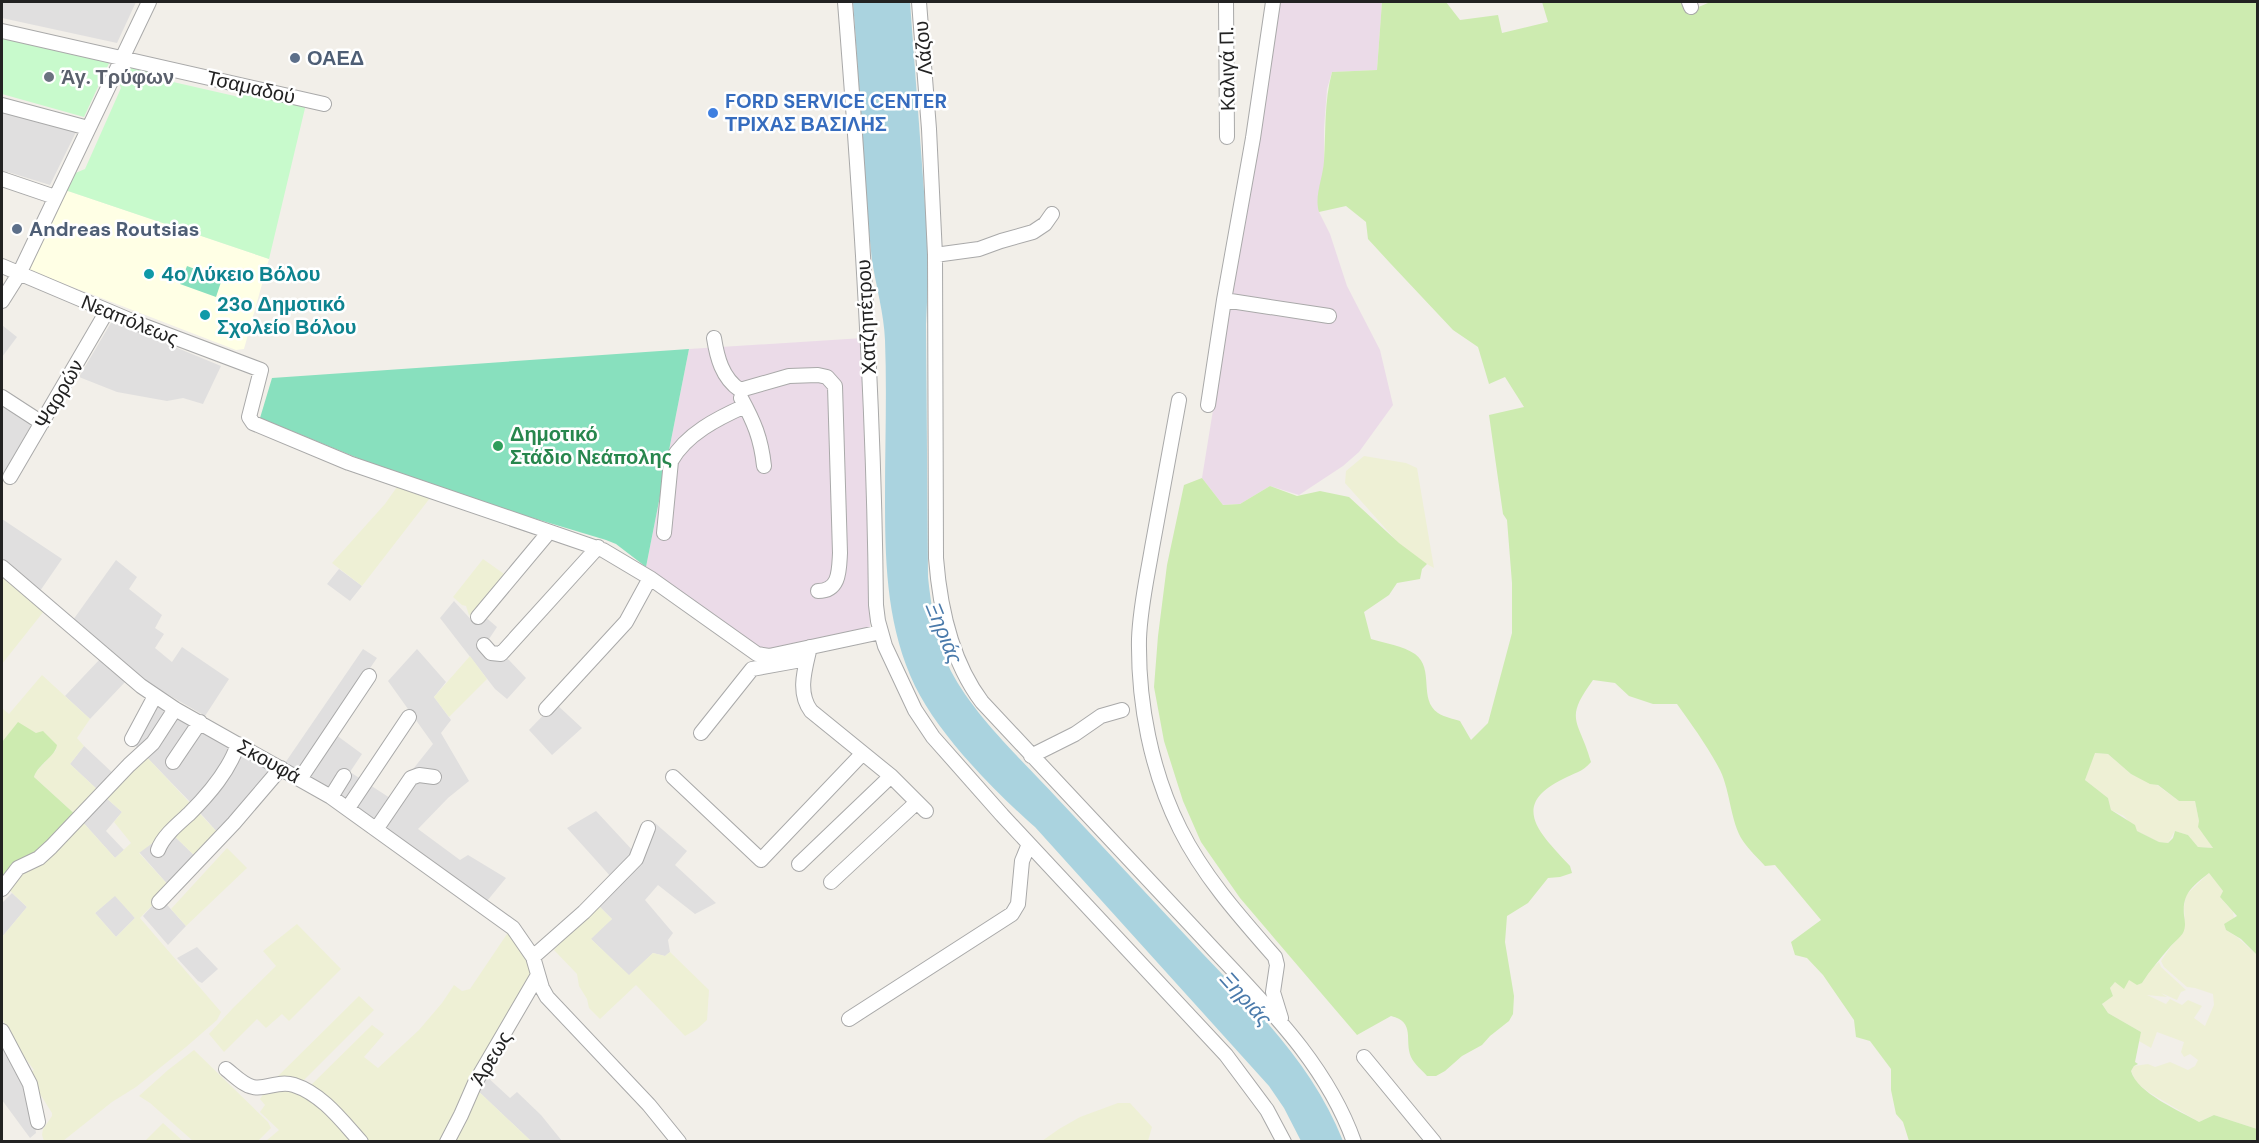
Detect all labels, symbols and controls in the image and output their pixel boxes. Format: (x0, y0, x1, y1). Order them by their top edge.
street label: Λάζου (908, 20, 938, 76)
street label: Καλιγά Π. (1213, 27, 1241, 111)
place label: ΟΑΕΔ (307, 45, 364, 71)
marker: ΟΑΕΔ (288, 51, 302, 65)
place label: Άγ. Τρύφων (61, 64, 174, 90)
street label: Τσαμαδού (204, 64, 298, 110)
marker: Άγ. Τρύφων (42, 70, 56, 84)
place label: FORD SERVICE CENTER ΤΡΙΧΑΣ ΒΑΣΙΛΗΣ (725, 88, 947, 137)
marker: FORD SERVICE CENTER ΤΡΙΧΑΣ ΒΑΣΙΛΗΣ (706, 106, 720, 120)
place label: Andreas Routsias (29, 216, 199, 242)
marker: Andreas Routsias (10, 222, 24, 236)
street label: Χατζηπέτρου (850, 259, 882, 375)
place label: 4ο Λύκειο Βόλου (161, 261, 320, 287)
marker: 4ο Λύκειο Βόλου (142, 267, 156, 281)
street label: Νεαπόλεως (77, 289, 183, 351)
place label: 23ο Δημοτικό Σχολείο Βόλου (217, 291, 357, 340)
marker: 23ο Δημοτικό Σχολείο Βόλου (198, 308, 212, 322)
street label: Ψαρρών (29, 355, 89, 433)
place label: Δημοτικό Στάδιο Νεάπολης (510, 421, 672, 470)
marker: Δημοτικό Στάδιο Νεάπολης (491, 439, 505, 453)
water label: Ξηριάς (919, 597, 969, 669)
street label: Σκουφά (233, 733, 305, 789)
water label: Ξηριάς (1213, 965, 1278, 1033)
street label: Άρεως (465, 1026, 517, 1090)

